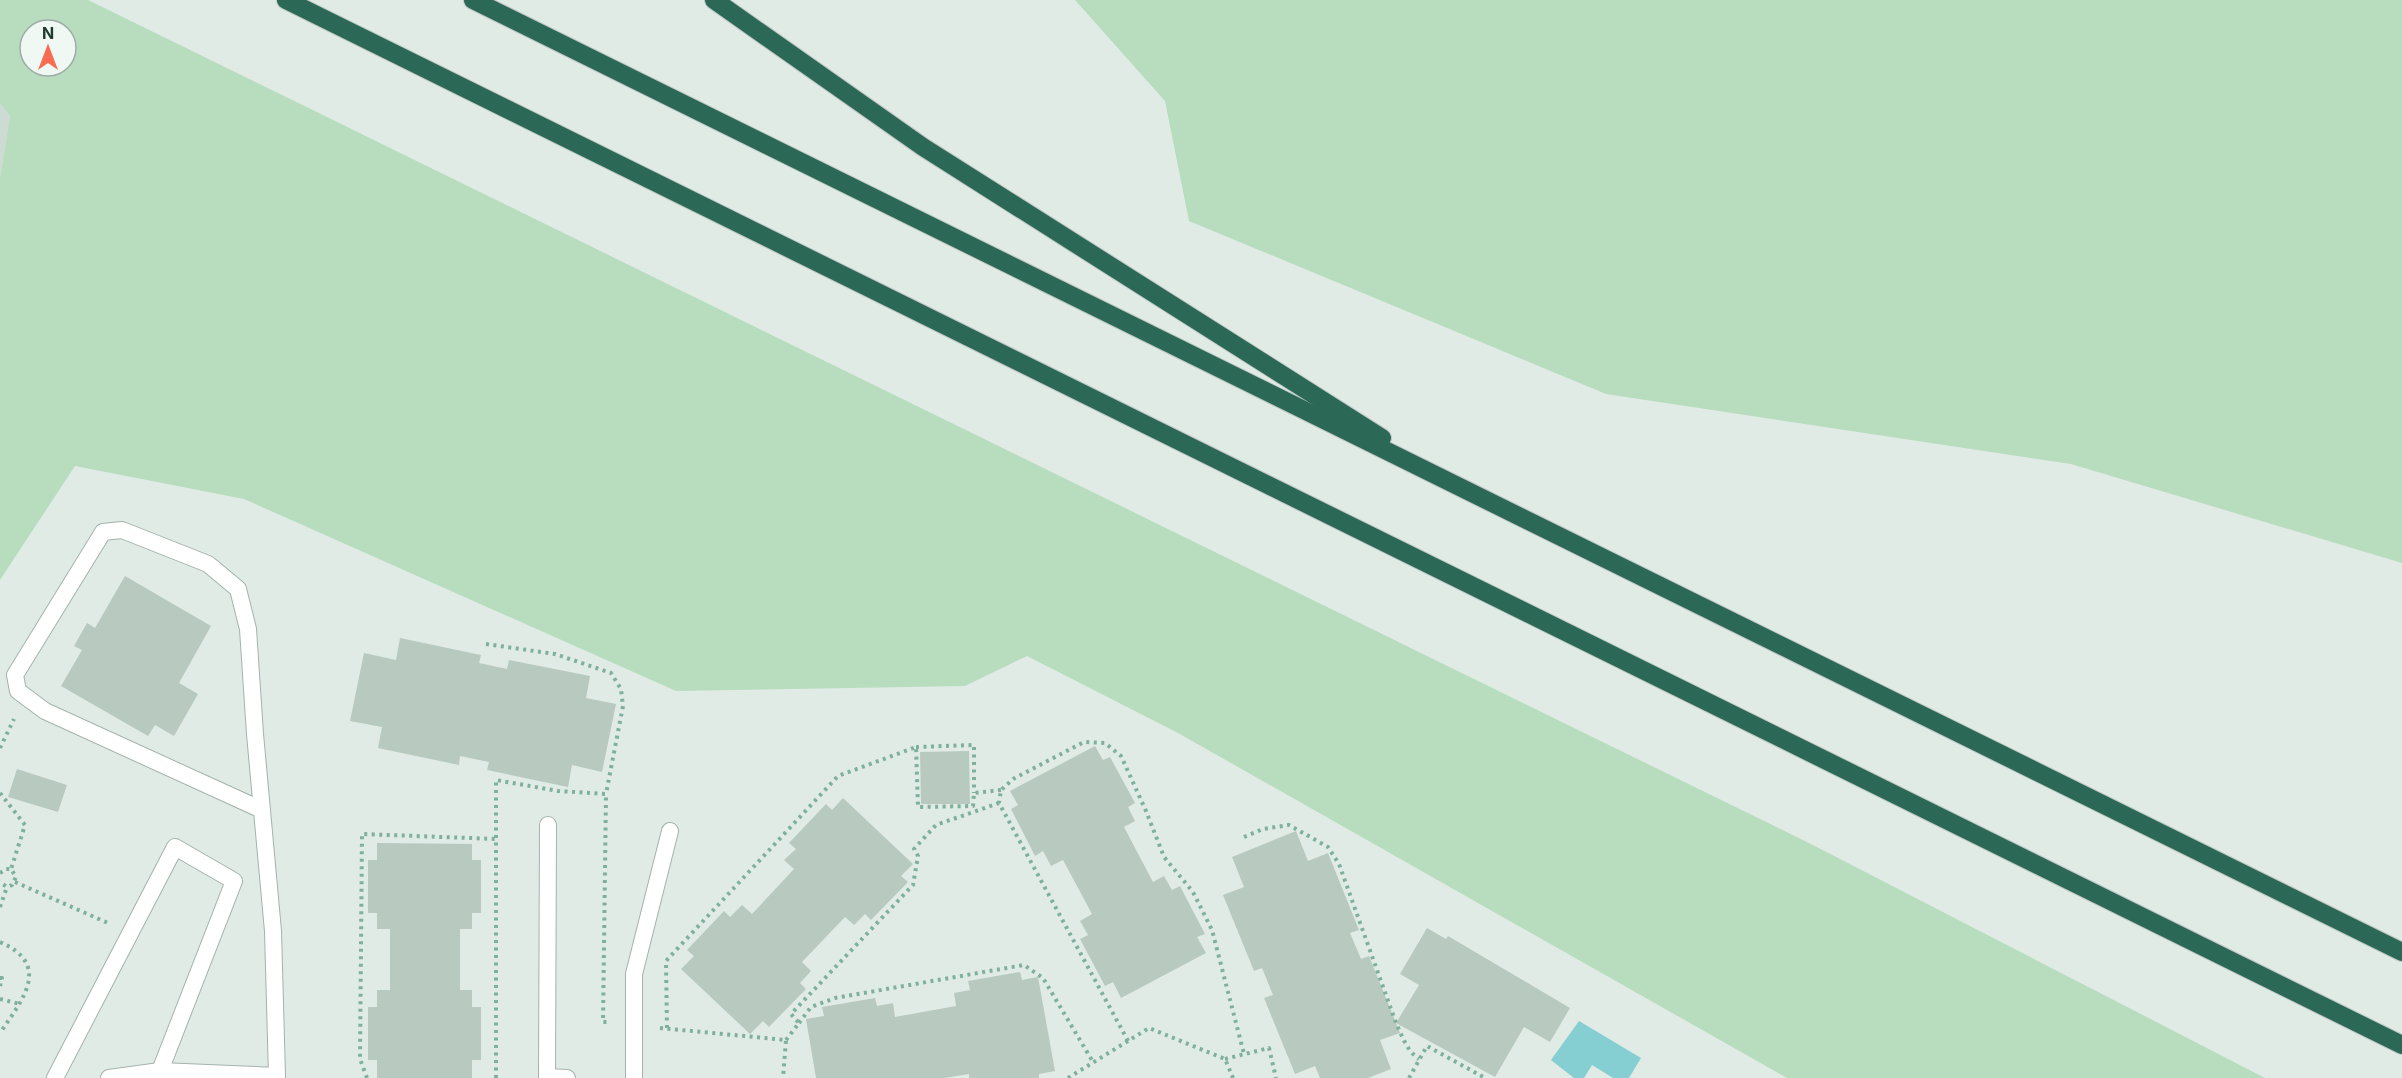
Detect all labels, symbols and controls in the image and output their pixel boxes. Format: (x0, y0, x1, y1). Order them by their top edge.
north arrow (18, 18, 78, 78)
text: N (42, 23, 54, 43)

